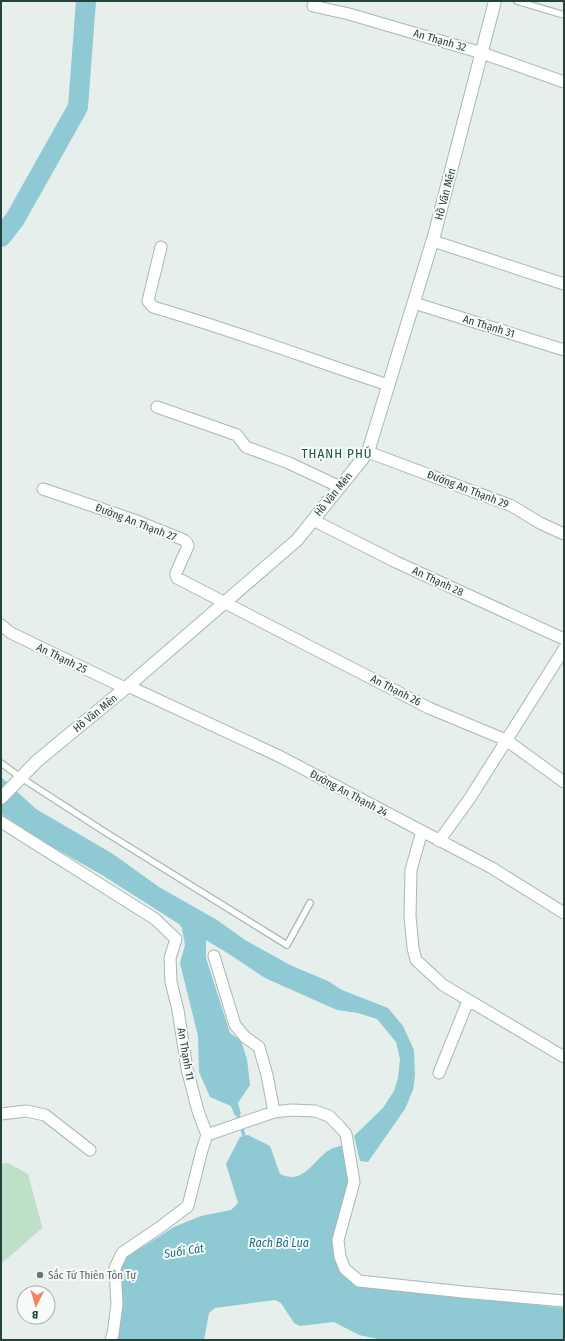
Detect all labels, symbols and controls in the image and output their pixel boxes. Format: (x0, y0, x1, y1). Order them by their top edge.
street label: An Thạnh 32 (412, 27, 468, 54)
street label: Hồ Văn Mên (432, 167, 459, 221)
street label: An Thạnh 31 (461, 312, 516, 341)
district label: THẠNH PHÚ (302, 446, 372, 461)
street label: Đường An Thạnh 29 (425, 468, 511, 511)
street label: Hồ Văn Mên (312, 470, 355, 519)
street label: Đường An Thạnh 27 (93, 501, 179, 544)
street label: An Thạnh 28 (410, 564, 466, 599)
street label: An Thạnh 25 (34, 641, 89, 676)
street label: An Thạnh 26 (368, 672, 424, 709)
street label: Hồ Văn Mên (71, 692, 120, 735)
street label: Đường An Thạnh 24 (308, 767, 391, 820)
street label: An Thạnh 11 (174, 1027, 197, 1081)
water label: Rạch Bà Lụa (249, 1236, 309, 1250)
water label: Suối Cát (162, 1240, 205, 1261)
place label: Sắc Tứ Thiên Tôn Tự (48, 1268, 137, 1282)
marker: Sắc Tứ Thiên Tôn Tự (35, 1270, 45, 1280)
north arrow (16, 1285, 56, 1325)
text: B (32, 1308, 39, 1321)

